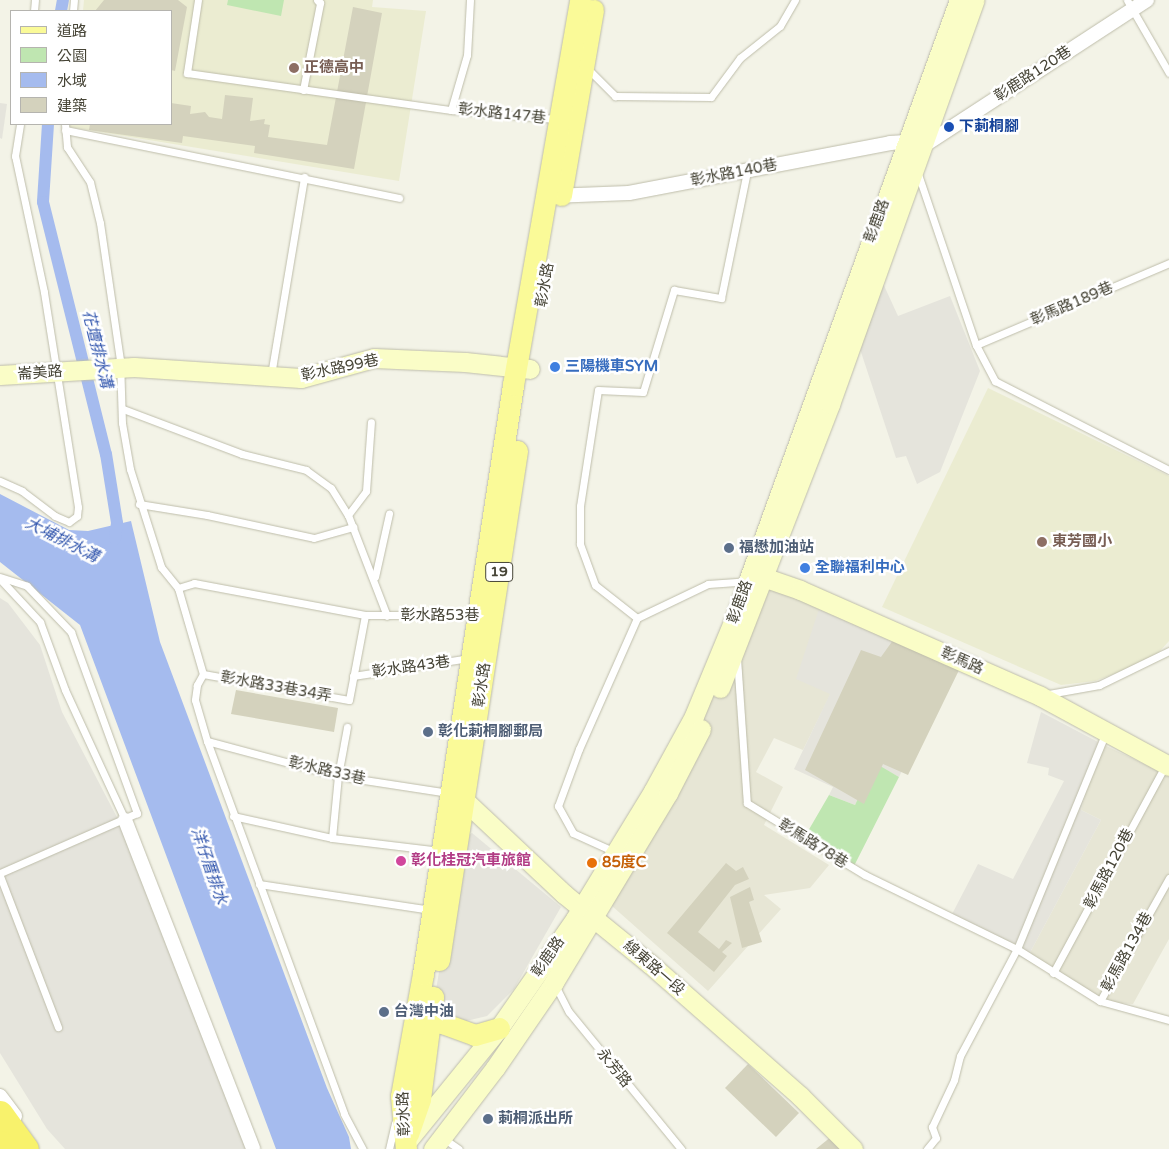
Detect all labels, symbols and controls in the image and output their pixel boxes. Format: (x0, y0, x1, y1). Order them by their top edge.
legend (10, 10, 172, 125)
text: 道路 (57, 22, 87, 40)
street label: 彰鹿路120巷 (991, 42, 1075, 106)
text: 公園 (57, 47, 87, 65)
place label: 正德高中 (304, 59, 364, 77)
marker: 正德高中 (288, 62, 300, 74)
text: 水域 (57, 72, 87, 90)
text: 建築 (57, 97, 87, 115)
street label: 彰水路147巷 (457, 100, 547, 128)
place label: 下莿桐腳 (959, 118, 1019, 136)
marker: 下莿桐腳 (943, 121, 955, 133)
street label: 彰水路140巷 (689, 156, 779, 190)
street label: 彰鹿路 (861, 197, 893, 245)
street label: 彰水路 (532, 261, 558, 309)
street label: 彰馬路189巷 (1028, 278, 1116, 330)
water label: 花壇排水溝 (78, 308, 116, 390)
street label: 彰水路99巷 (300, 351, 380, 385)
place label: 三陽機車SYM (565, 358, 658, 376)
marker: 三陽機車SYM (549, 361, 561, 373)
street label: 崙美路 (17, 362, 63, 384)
water label: 大埔排水溝 (22, 513, 102, 567)
place label: 東芳國小 (1052, 533, 1112, 551)
marker: 東芳國小 (1036, 536, 1048, 548)
place label: 福懋加油站 (739, 539, 814, 557)
marker: 福懋加油站 (723, 542, 735, 554)
place label: 全聯福利中心 (815, 559, 905, 577)
road number: 19 (484, 560, 514, 584)
marker: 全聯福利中心 (799, 562, 811, 574)
street label: 彰鹿路 (724, 578, 756, 626)
street label: 彰水路53巷 (401, 607, 479, 625)
street label: 彰馬路 (938, 644, 986, 678)
street label: 彰水路43巷 (371, 653, 451, 681)
street label: 彰水路 (470, 661, 494, 709)
street label: 彰水路33巷34弄 (219, 668, 333, 706)
place label: 彰化莿桐腳郵局 (438, 723, 543, 741)
marker: 彰化莿桐腳郵局 (422, 726, 434, 738)
street label: 彰水路33巷 (287, 753, 367, 789)
street label: 彰馬路78巷 (775, 815, 851, 873)
water label: 洋仔厝排水 (187, 825, 231, 907)
street label: 彰馬路120巷 (1080, 826, 1138, 912)
place label: 彰化桂冠汽車旅館 (411, 852, 531, 870)
place label: 85度C (602, 854, 646, 872)
marker: 彰化桂冠汽車旅館 (395, 855, 407, 867)
marker: 85度C (586, 857, 598, 869)
street label: 彰馬路134巷 (1098, 909, 1156, 995)
street label: 彰鹿路 (528, 933, 568, 981)
street label: 線東路一段 (620, 937, 688, 999)
place label: 台灣中油 (394, 1003, 454, 1021)
marker: 台灣中油 (378, 1006, 390, 1018)
street label: 永芳路 (593, 1045, 635, 1091)
street label: 彰水路 (394, 1091, 414, 1137)
place label: 莿桐派出所 (498, 1110, 573, 1128)
marker: 莿桐派出所 (482, 1113, 494, 1125)

